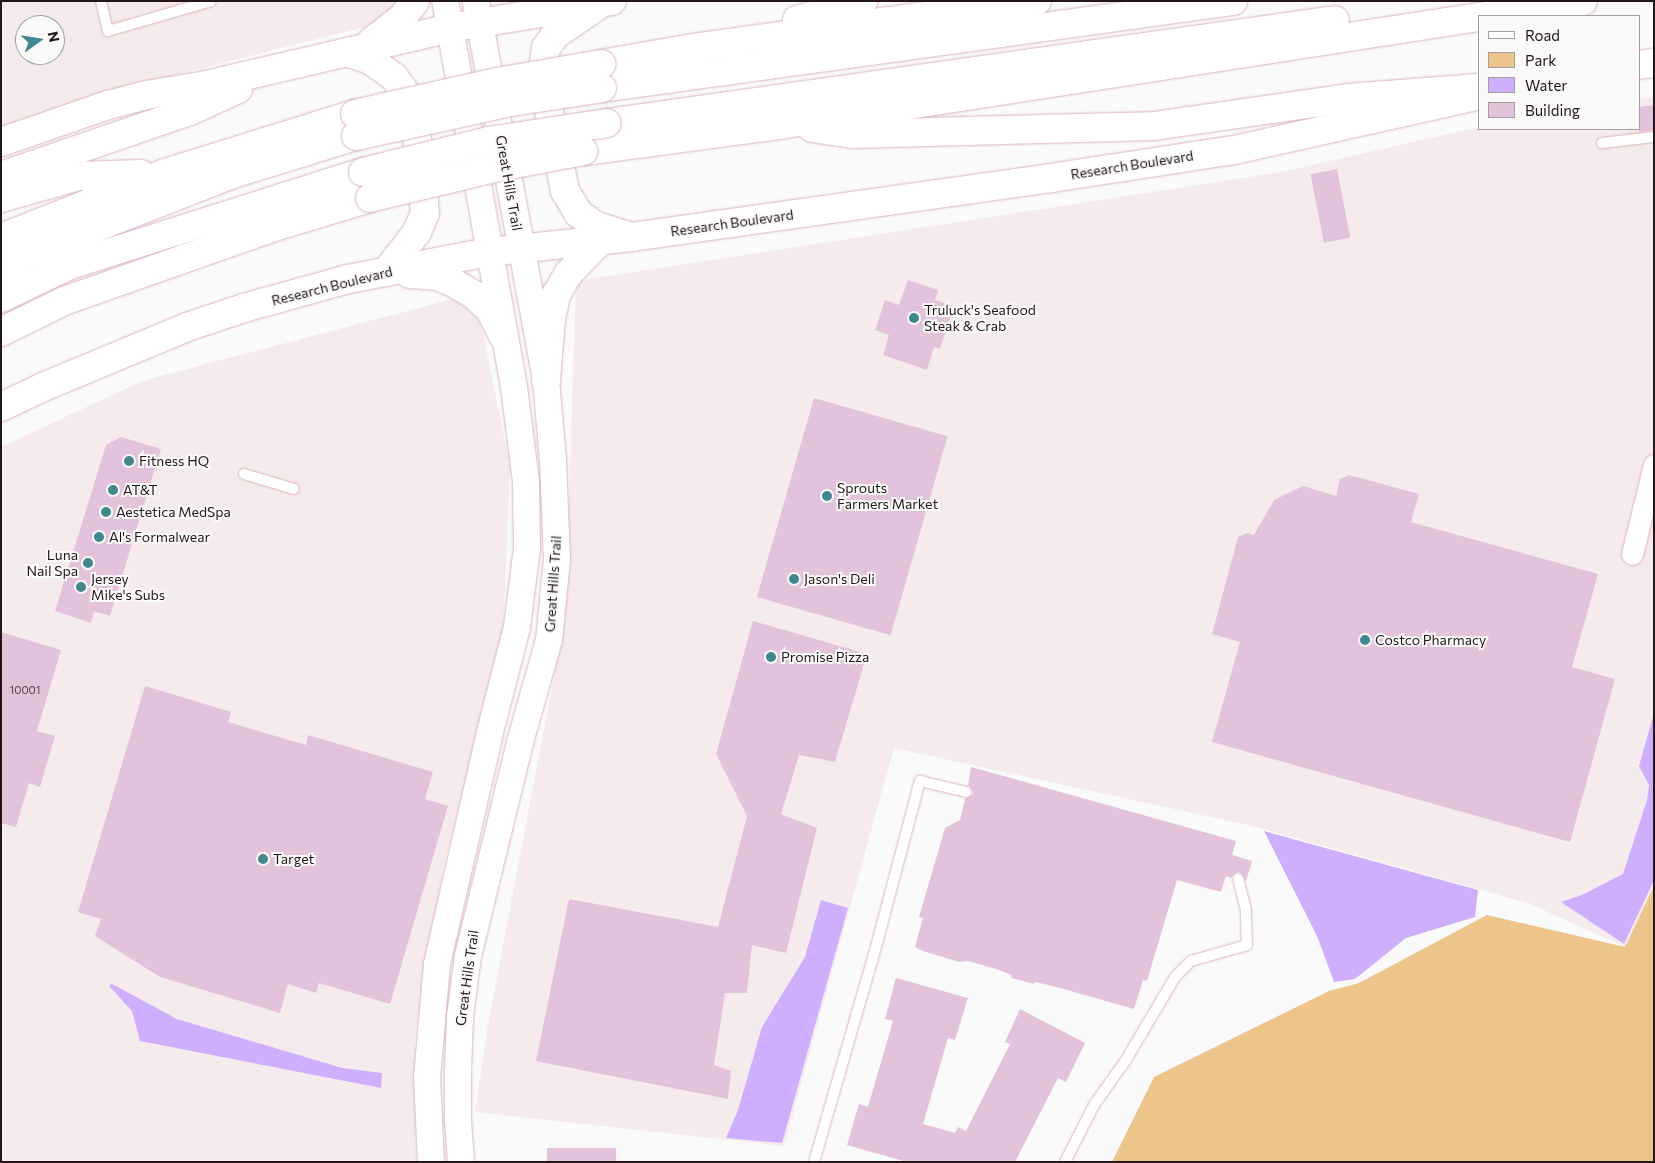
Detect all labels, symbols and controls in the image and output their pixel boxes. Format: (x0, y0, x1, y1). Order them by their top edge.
north arrow (15, 15, 65, 65)
legend (1478, 15, 1640, 130)
text: Road (1525, 26, 1560, 44)
text: N (45, 30, 64, 44)
text: Park (1525, 51, 1556, 69)
text: Water (1525, 76, 1567, 94)
text: Building (1525, 101, 1580, 119)
street label: Great Hills Trail (492, 134, 526, 232)
street label: Research Boulevard (1069, 147, 1195, 183)
street label: Research Boulevard (669, 206, 795, 240)
street label: Research Boulevard (270, 263, 394, 309)
place label: Truluck's Seafood Steak & Crab (924, 302, 1036, 334)
marker: Truluck's Seafood Steak & Crab (908, 312, 920, 324)
place label: Fitness HQ (139, 453, 209, 469)
marker: Fitness HQ (123, 455, 135, 467)
place label: Sprouts Farmers Market (837, 480, 938, 512)
place label: AT&T (123, 482, 157, 498)
marker: AT&T (107, 484, 119, 496)
marker: Sprouts Farmers Market (821, 490, 833, 502)
place label: Aestetica MedSpa (116, 504, 231, 520)
marker: Aestetica MedSpa (100, 506, 112, 518)
place label: Al's Formalwear (109, 529, 210, 545)
marker: Al's Formalwear (93, 531, 105, 543)
street label: Great Hills Trail (541, 535, 565, 633)
place label: Luna Nail Spa (26, 547, 78, 580)
marker: Luna Nail Spa (82, 557, 94, 569)
place label: Jersey Mike's Subs (91, 571, 165, 604)
place label: Jason's Deli (804, 571, 875, 587)
marker: Jason's Deli (788, 573, 800, 585)
marker: Jersey Mike's Subs (75, 581, 87, 593)
place label: Costco Pharmacy (1375, 632, 1486, 648)
marker: Costco Pharmacy (1359, 634, 1371, 646)
place label: Promise Pizza (781, 649, 869, 665)
marker: Promise Pizza (765, 651, 777, 663)
house number: 10001 (10, 683, 40, 697)
place label: Target (273, 851, 314, 867)
marker: Target (257, 853, 269, 865)
street label: Great Hills Trail (452, 929, 482, 1027)

